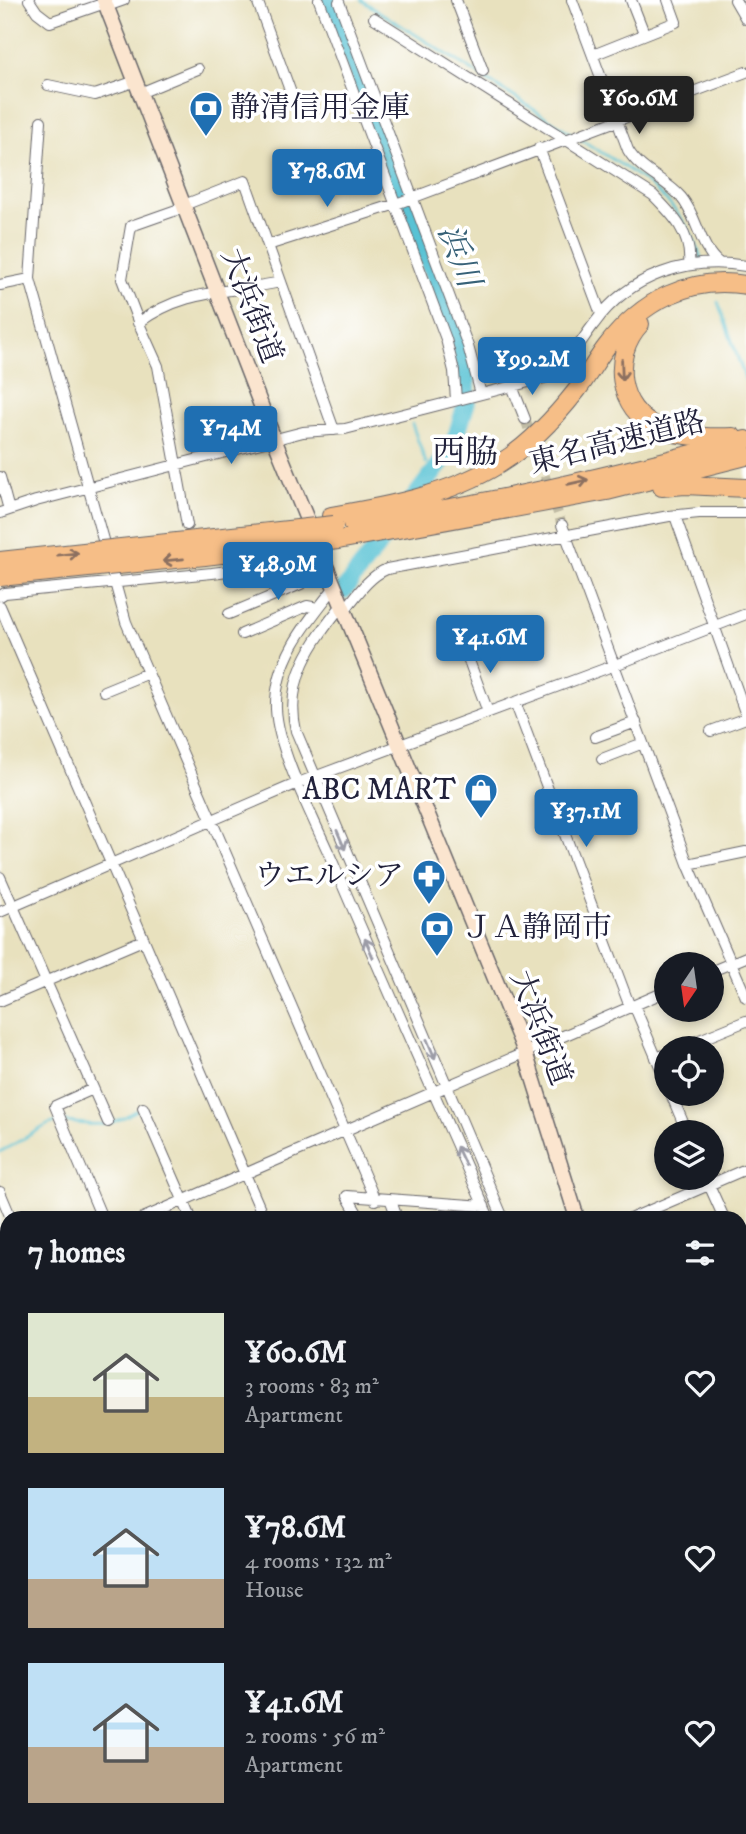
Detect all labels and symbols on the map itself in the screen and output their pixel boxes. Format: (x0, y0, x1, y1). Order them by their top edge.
pin: ¥60.6M (582, 76, 696, 136)
bank icon: 静清信用金庫 (187, 89, 225, 138)
place label: 静清信用金庫 (230, 90, 410, 127)
pin: ¥78.6M (270, 150, 384, 209)
water label: 浜川 (428, 219, 489, 296)
street label: 大浜街道 (212, 243, 290, 369)
pin: ¥99.2M (475, 338, 589, 397)
one-way arrow (615, 358, 629, 381)
street label: 東名高速道路 (525, 403, 709, 483)
pin: ¥74M (190, 406, 272, 466)
district label: 西脇 (432, 433, 498, 474)
one-way arrow (566, 475, 589, 488)
pin: ¥48.9M (221, 542, 335, 602)
one-way arrow (56, 547, 79, 560)
one-way arrow (162, 553, 184, 566)
pin: ¥41.6M (433, 616, 547, 675)
shop icon: ABC MART (462, 771, 500, 820)
place label: ABC MART (302, 772, 456, 809)
pin: ¥37.1M (529, 790, 643, 849)
one-way arrow (335, 828, 348, 850)
pharmacy icon: ウエルシア (410, 857, 448, 906)
place label: ウエルシア (255, 858, 404, 895)
bank icon: ＪＡ静岡市 (418, 909, 456, 958)
place label: ＪＡ静岡市 (462, 910, 612, 947)
one-way arrow (362, 937, 375, 959)
north arrow (654, 952, 724, 1022)
street label: 大浜街道 (501, 965, 579, 1091)
one-way arrow (425, 1038, 438, 1059)
one-way arrow (454, 1146, 467, 1167)

